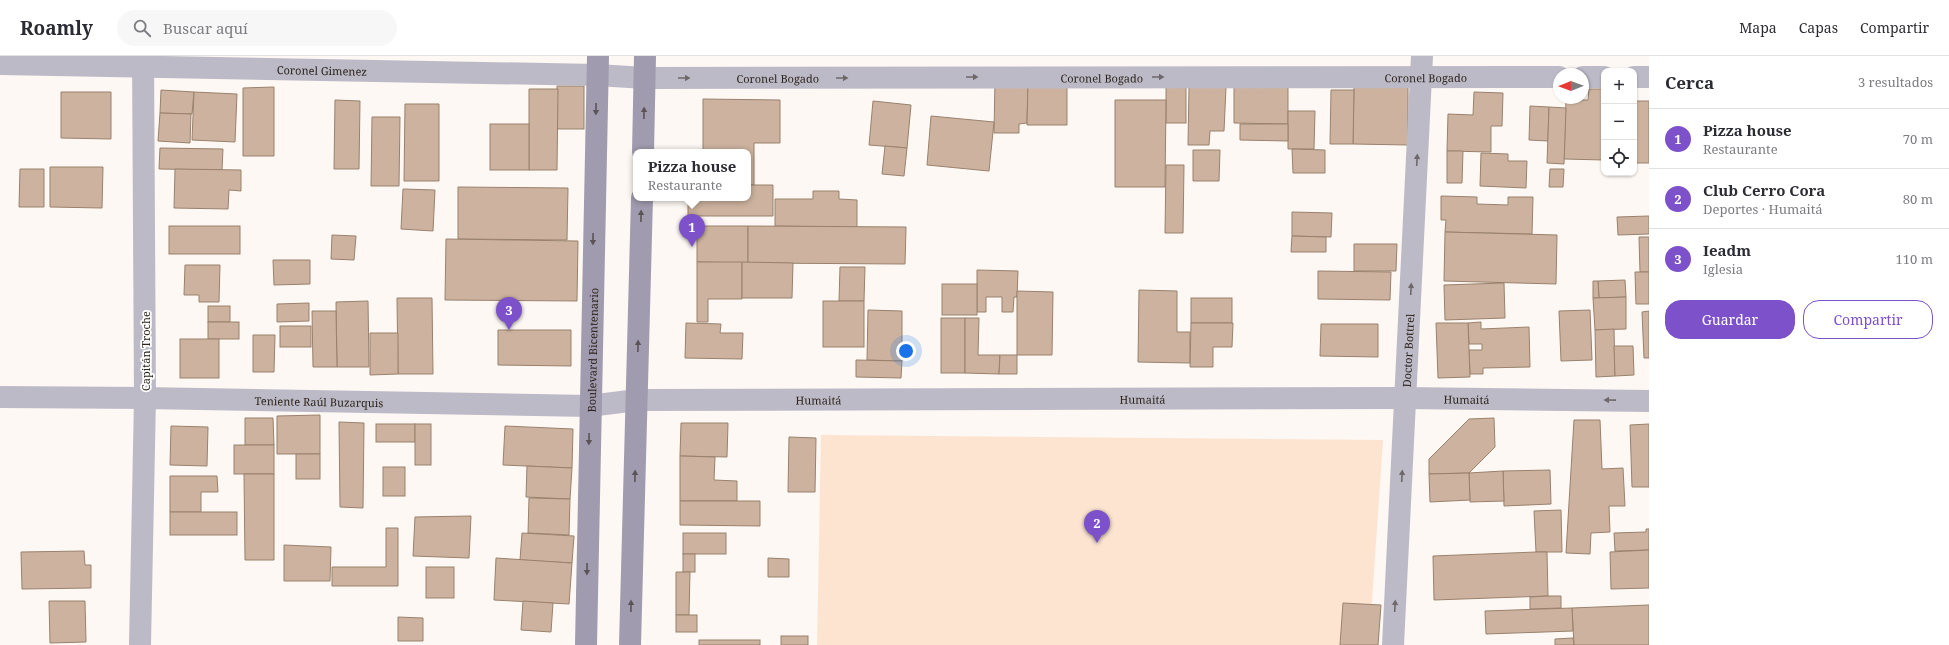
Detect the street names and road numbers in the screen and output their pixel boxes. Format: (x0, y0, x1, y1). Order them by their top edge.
street label: Coronel Gimenez (277, 62, 367, 78)
street label: Coronel Bogado (736, 70, 819, 85)
street label: Coronel Bogado (1060, 70, 1143, 85)
street label: Coronel Bogado (1384, 70, 1467, 85)
street label: Boulevard Bicentenario (583, 288, 601, 412)
street label: Capitán Troche (138, 311, 153, 391)
street label: Doctor Bottrel (1398, 313, 1417, 388)
street label: Humaitá (1120, 391, 1166, 406)
street label: Humaitá (1443, 391, 1490, 407)
street label: Teniente Raúl Buzarquis (255, 392, 383, 410)
street label: Humaitá (796, 392, 842, 407)

